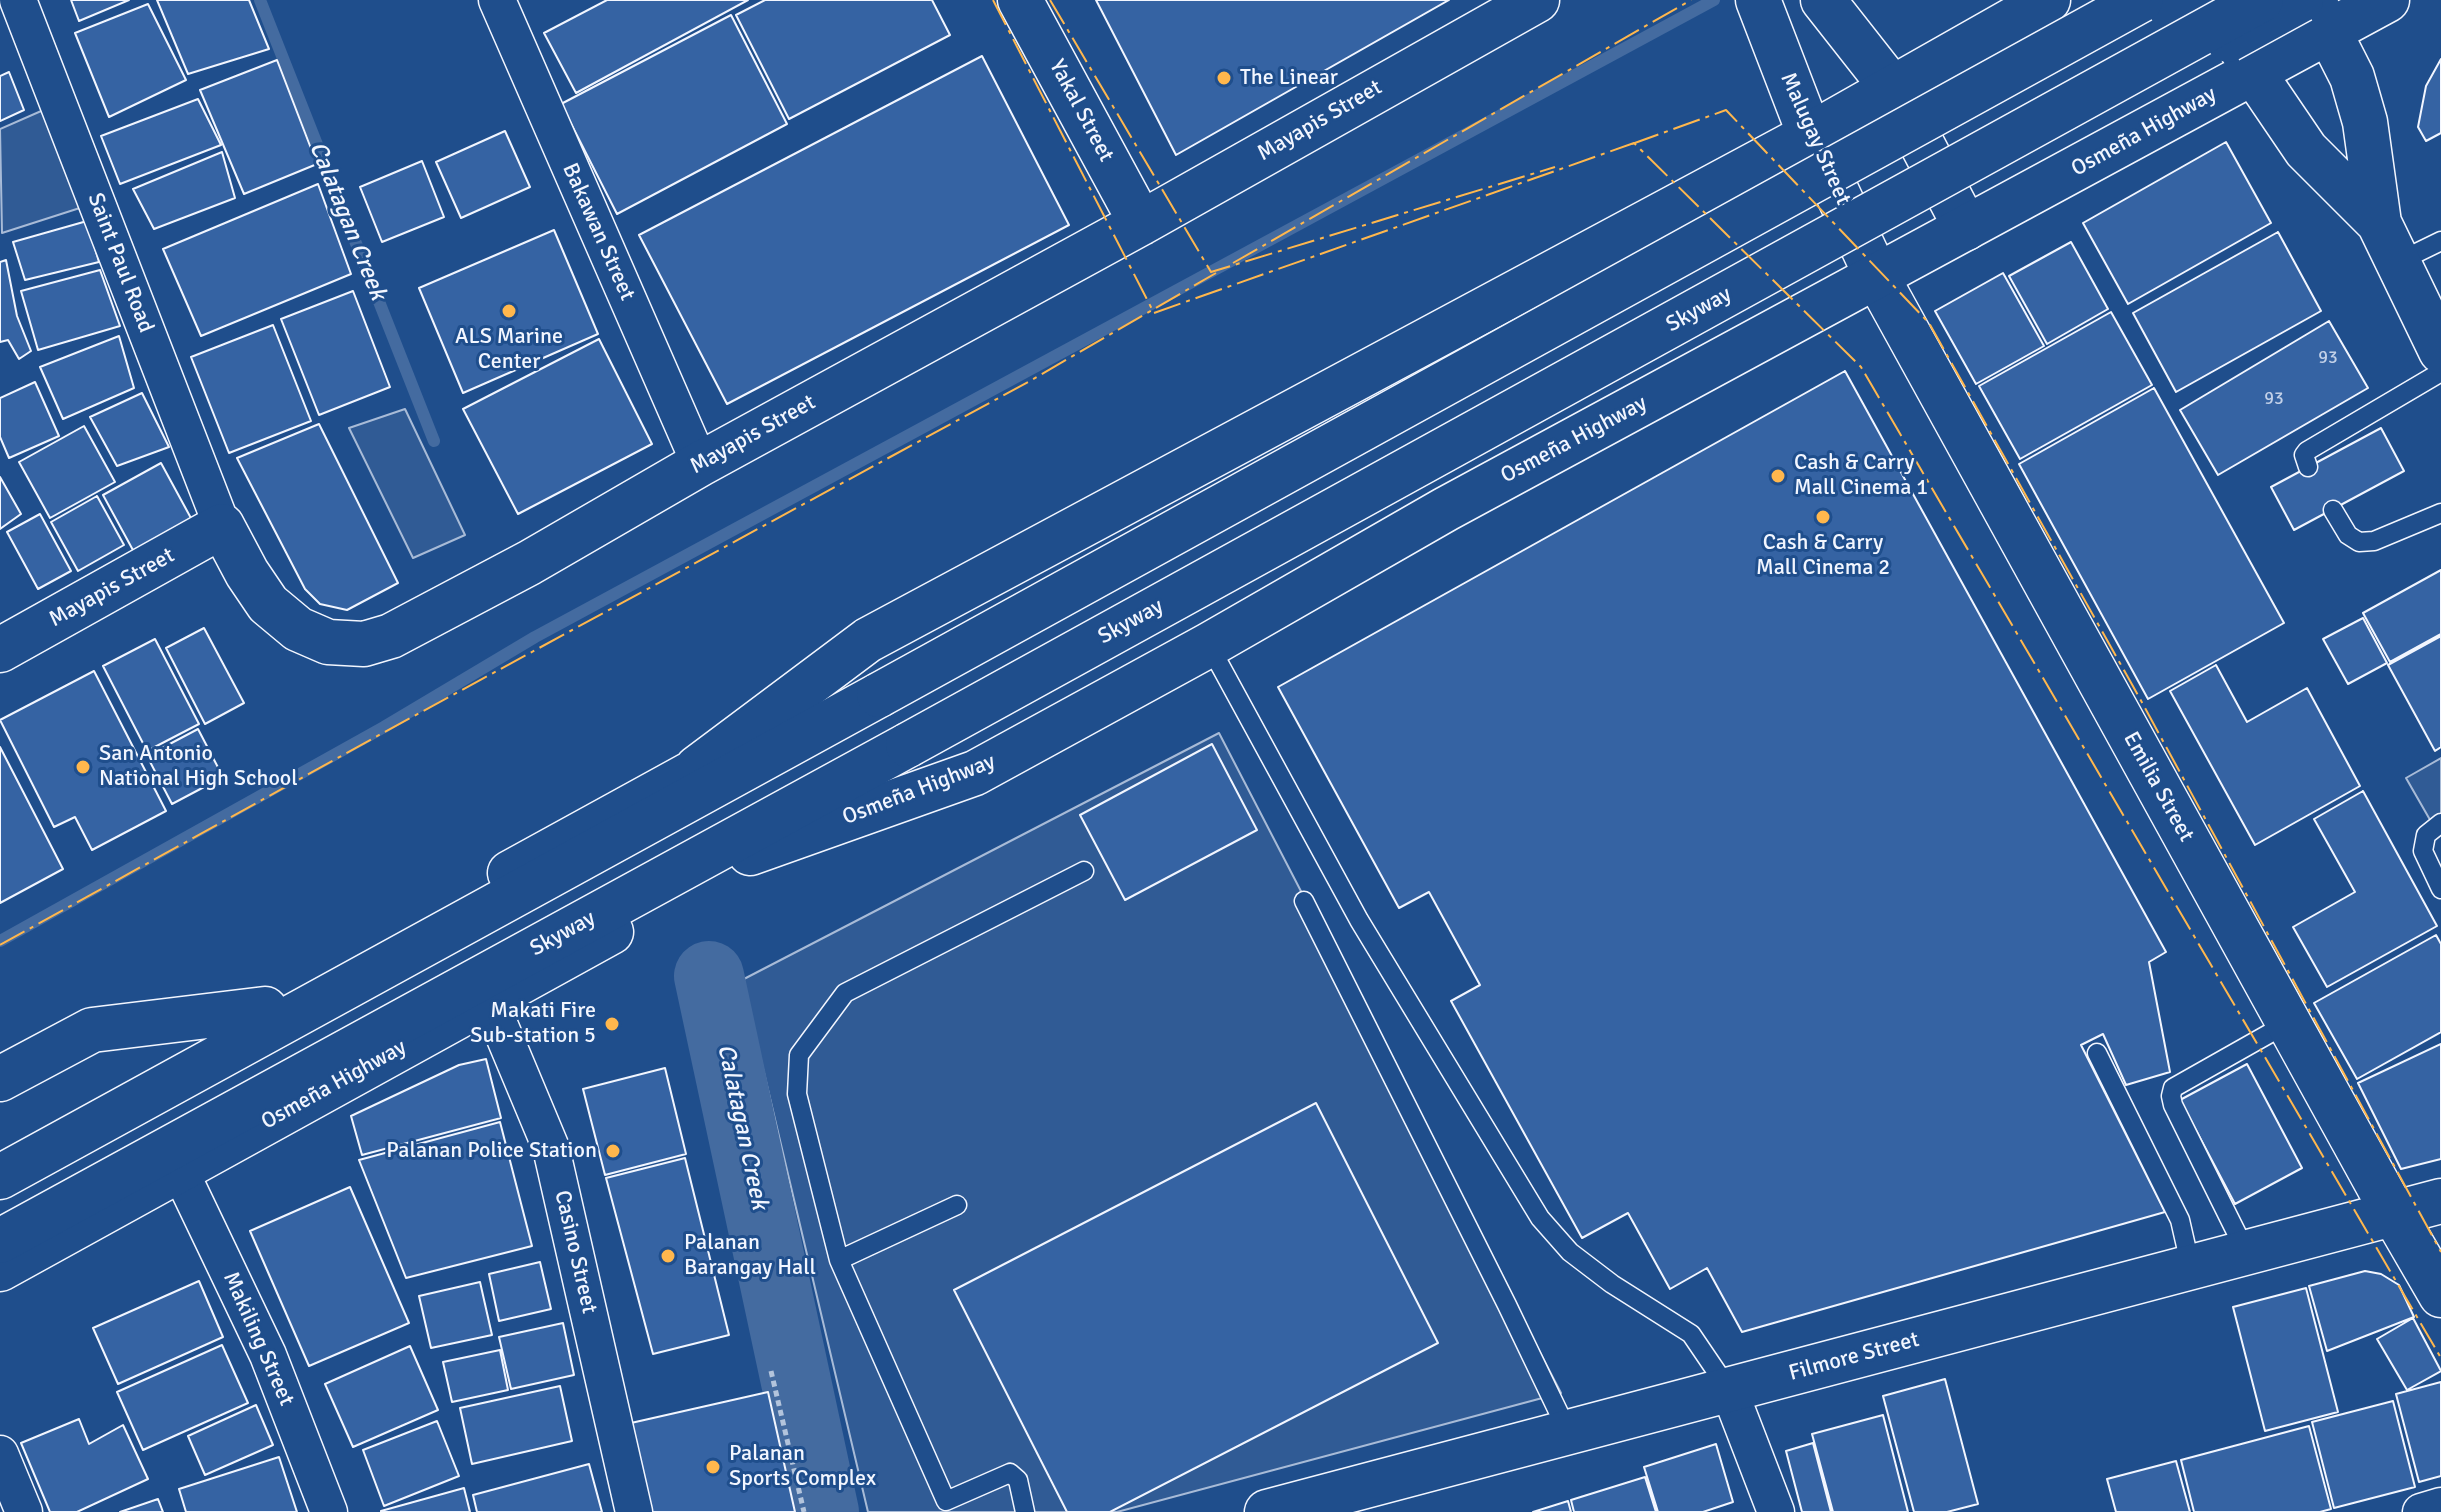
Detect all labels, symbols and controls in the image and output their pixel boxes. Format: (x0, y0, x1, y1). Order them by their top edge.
street label: Yakal Street (1043, 55, 1119, 167)
place label: The Linear (1240, 65, 1338, 91)
marker: The Linear (1215, 69, 1233, 87)
street label: Malugay Street (1774, 69, 1856, 209)
street label: Mayapis Street (1253, 75, 1387, 167)
street label: Osmeña Highway (2067, 81, 2221, 183)
water label: Calatagan Creek (302, 138, 392, 304)
street label: Bakawan Street (556, 159, 640, 305)
street label: Saint Paul Road (81, 189, 159, 337)
street label: Skyway (1662, 281, 1736, 339)
marker: ALS Marine Center (500, 302, 518, 320)
place label: ALS Marine Center (455, 324, 563, 376)
house number: 93 (2318, 347, 2338, 369)
house number: 93 (2264, 388, 2284, 410)
street label: Mayapis Street (686, 390, 820, 480)
street label: Osmeña Highway (1496, 390, 1652, 490)
place label: Cash & Carry Mall Cinema 1 (1794, 450, 1928, 502)
marker: Cash & Carry Mall Cinema 1 (1769, 467, 1787, 485)
marker: Cash & Carry Mall Cinema 2 (1814, 508, 1832, 526)
place label: Cash & Carry Mall Cinema 2 (1756, 530, 1890, 582)
street label: Mayapis Street (45, 543, 179, 633)
street label: Skyway (1094, 593, 1168, 651)
street label: Emilia Street (2117, 727, 2199, 847)
place label: San Antonio National High School (99, 741, 298, 792)
street label: Osmeña Highway (839, 749, 999, 831)
marker: San Antonio National High School (74, 758, 92, 776)
street label: Skyway (526, 905, 600, 963)
place label: Makati Fire Sub-station 5 (470, 998, 596, 1050)
marker: Makati Fire Sub-station 5 (603, 1015, 621, 1033)
street label: Osmeña Highway (257, 1034, 411, 1136)
water label: Calatagan Creek (710, 1042, 774, 1212)
place label: Palanan Police Station (386, 1138, 597, 1164)
marker: Palanan Police Station (604, 1142, 622, 1160)
street label: Casino Street (548, 1188, 602, 1316)
place label: Palanan Barangay Hall (684, 1230, 816, 1282)
marker: Palanan Barangay Hall (659, 1247, 677, 1265)
street label: Makiling Street (217, 1268, 299, 1410)
street label: Filmore Street (1786, 1327, 1922, 1387)
place label: Palanan Sports Complex (729, 1441, 876, 1492)
marker: Palanan Sports Complex (704, 1458, 722, 1476)

